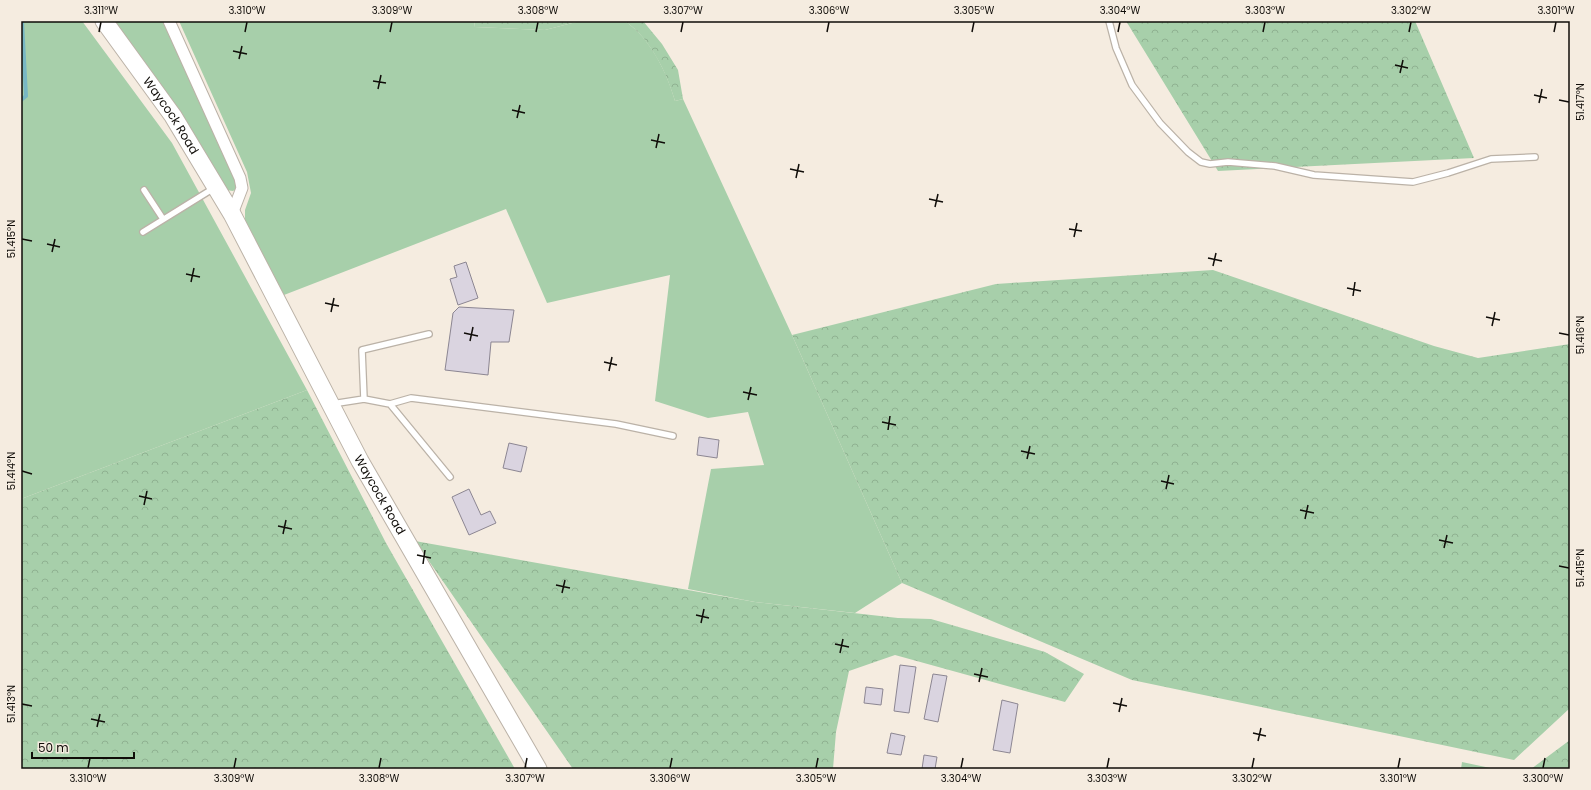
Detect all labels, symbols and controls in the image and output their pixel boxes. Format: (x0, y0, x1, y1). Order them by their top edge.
text: 3.311°W (84, 3, 118, 18)
text: 3.310°W (228, 3, 266, 18)
text: 3.309°W (372, 3, 412, 18)
text: 3.308°W (518, 3, 558, 18)
text: 3.307°W (663, 3, 703, 18)
text: 3.306°W (809, 3, 849, 18)
text: 3.305°W (954, 3, 994, 18)
text: 3.304°W (1100, 3, 1140, 18)
text: 3.303°W (1245, 3, 1285, 18)
text: 3.302°W (1391, 3, 1431, 18)
text: 3.301°W (1537, 3, 1575, 18)
street label: Waycock Road (139, 73, 203, 157)
text: 51.417°N (1573, 83, 1588, 121)
text: 51.415°N (4, 220, 19, 258)
text: 51.416°N (1573, 316, 1588, 354)
text: 51.414°N (4, 452, 19, 490)
street label: Waycock Road (350, 452, 410, 538)
text: 51.415°N (1573, 549, 1588, 587)
text: 51.413°N (4, 685, 19, 723)
scale bar (32, 734, 134, 760)
text: 50 m (38, 739, 69, 756)
text: 3.310°W (69, 771, 107, 786)
text: 3.309°W (214, 771, 254, 786)
text: 3.308°W (359, 771, 399, 786)
text: 3.307°W (505, 771, 545, 786)
text: 3.306°W (650, 771, 690, 786)
text: 3.305°W (796, 771, 836, 786)
text: 3.304°W (941, 771, 981, 786)
text: 3.303°W (1087, 771, 1127, 786)
text: 3.302°W (1232, 771, 1272, 786)
text: 3.301°W (1379, 771, 1417, 786)
text: 3.300°W (1523, 771, 1563, 786)

